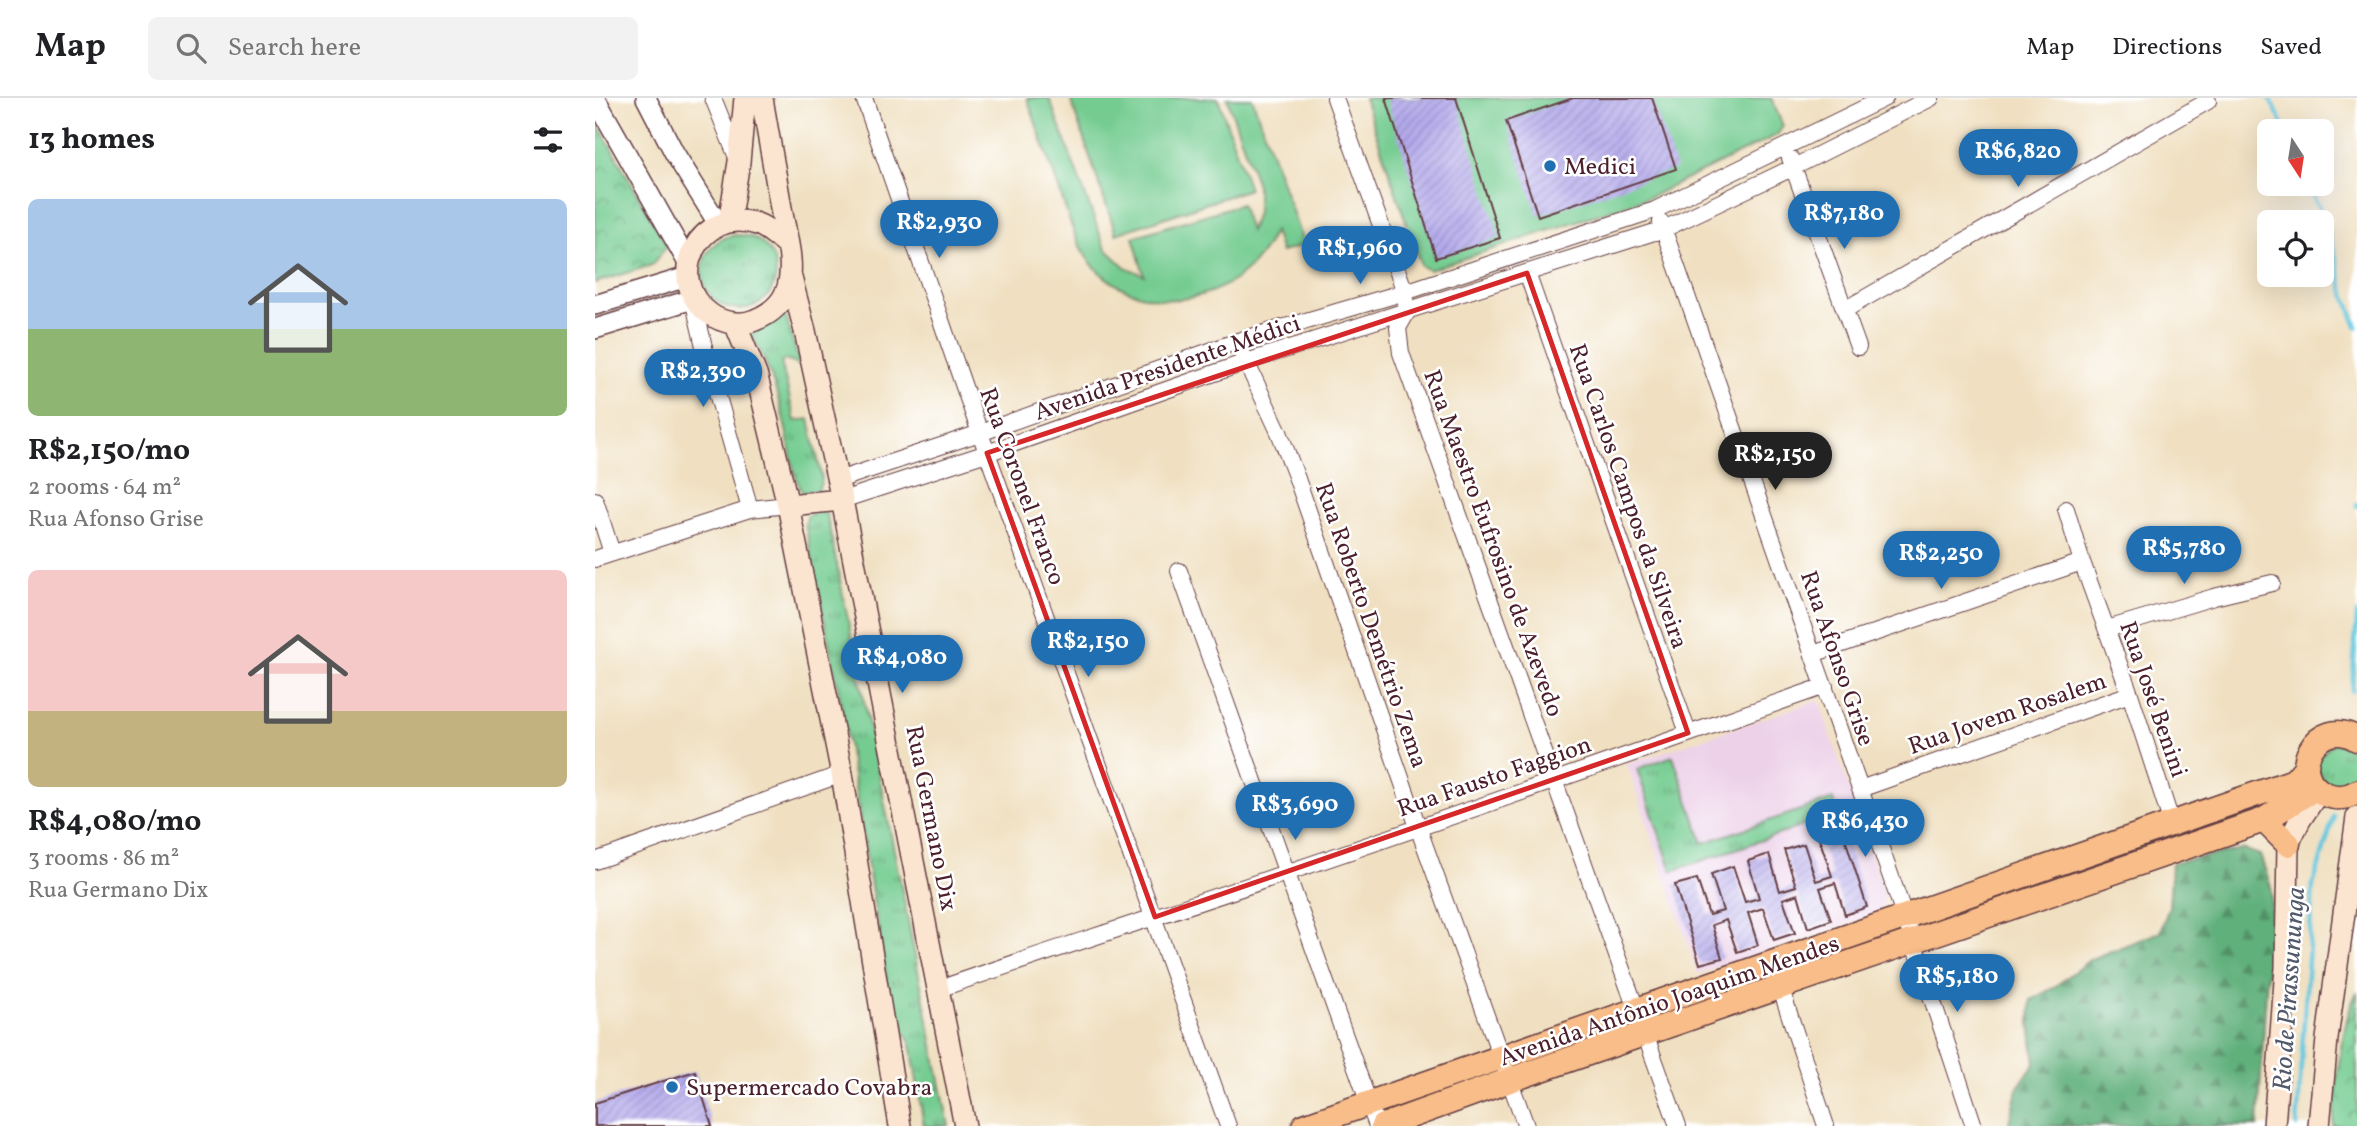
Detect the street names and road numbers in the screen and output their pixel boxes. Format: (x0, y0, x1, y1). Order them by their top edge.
street label: Avenida Presidente Médici (1030, 307, 1305, 430)
street label: Rua Carlos Campos da Silveira (1559, 339, 1695, 654)
street label: Rua Maestro Eufrosino de Azevedo (1413, 365, 1571, 722)
street label: Rua Coronel Franco (970, 383, 1073, 590)
street label: Rua Roberto Demétrio Zema (1305, 478, 1435, 773)
street label: Rua Afonso Grise (1790, 566, 1882, 751)
street label: Rua José Benini (2109, 617, 2195, 782)
street label: Rua Jovem Rosalem (1904, 665, 2111, 765)
street label: Rua Germano Dix (895, 723, 965, 914)
street label: Rua Fausto Faggion (1393, 729, 1596, 827)
street label: Avenida Antônio Joaquim Mendes (1495, 928, 1844, 1076)

